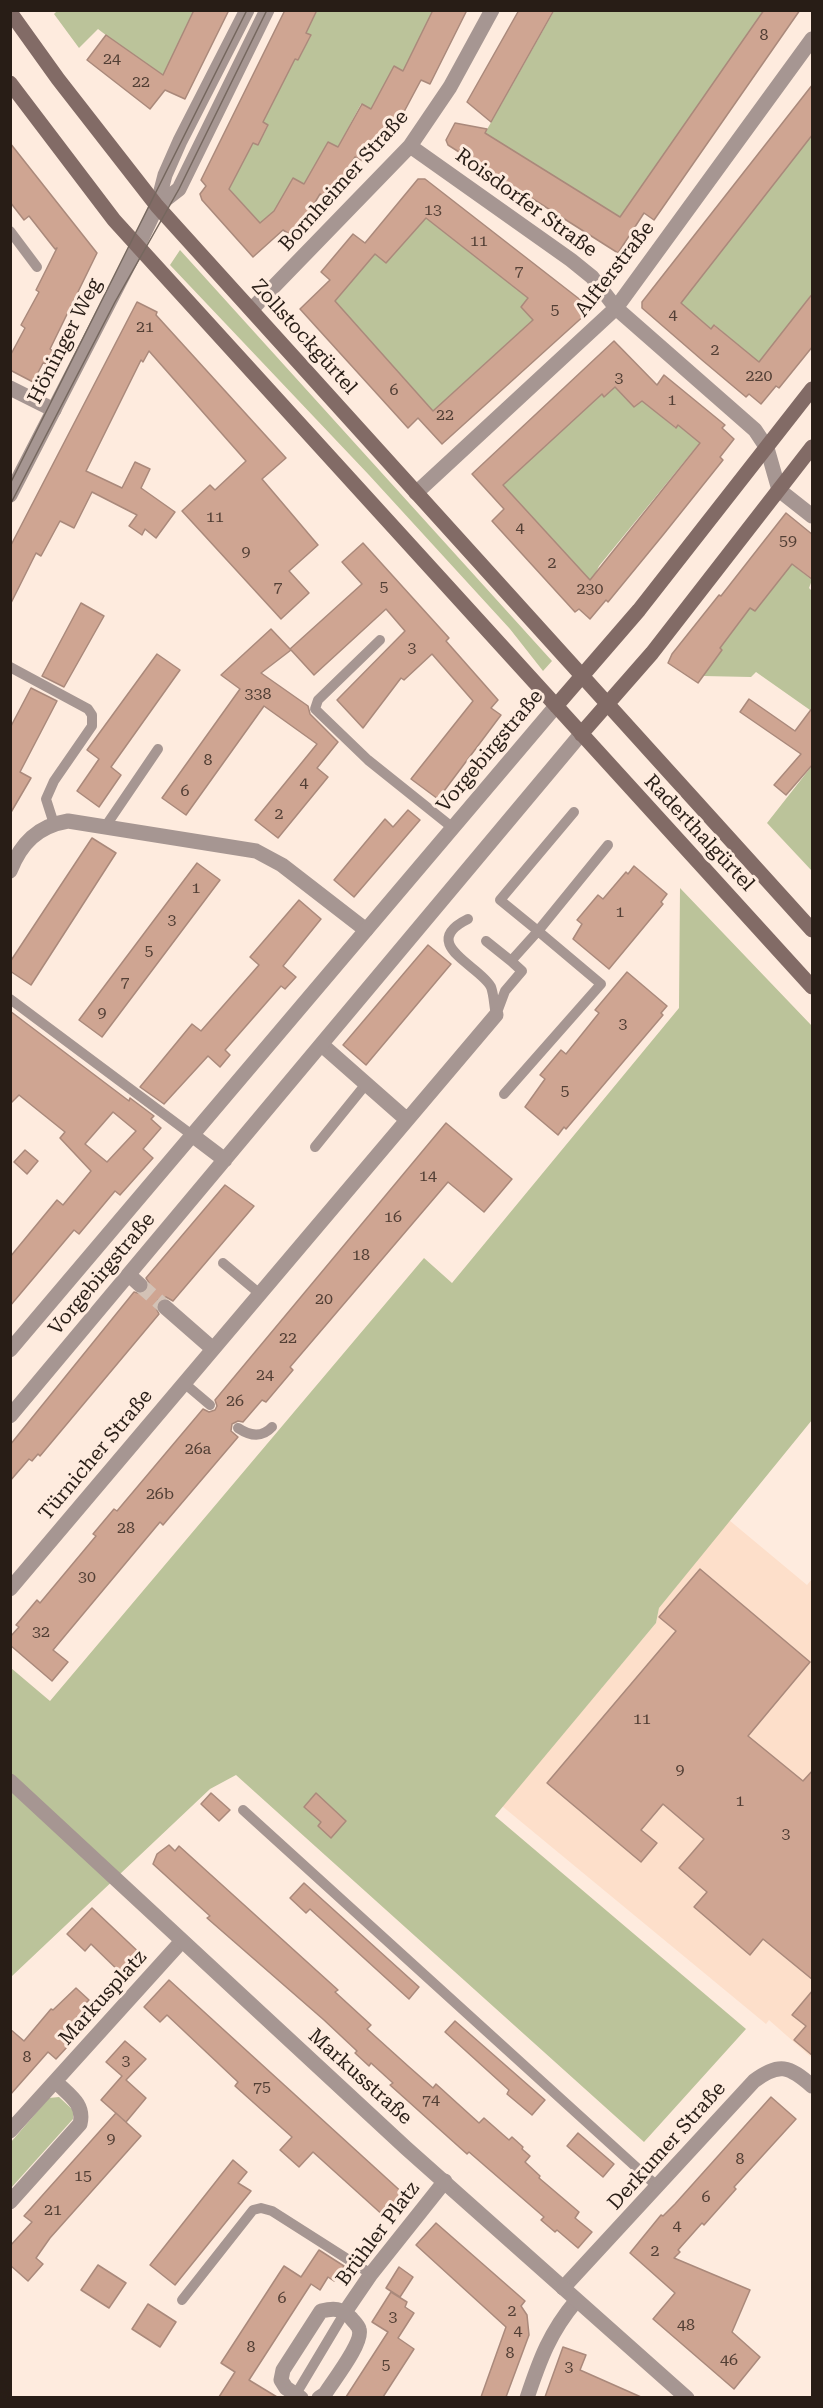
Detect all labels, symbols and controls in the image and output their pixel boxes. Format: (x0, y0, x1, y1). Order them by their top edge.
house number: 8 (760, 25, 768, 45)
house number: 24 (103, 49, 121, 69)
house number: 22 (132, 72, 150, 92)
street label: Bornheimer Straße (274, 106, 414, 256)
street label: Roisdorfer Straße (451, 144, 601, 262)
house number: 13 (424, 200, 442, 220)
street label: Alfterstraße (570, 217, 660, 321)
house number: 11 (470, 231, 488, 251)
house number: 7 (515, 261, 523, 281)
street label: Höninger Weg (23, 274, 107, 408)
street label: Zollstockgürtel (246, 275, 362, 399)
house number: 5 (551, 300, 559, 320)
house number: 4 (669, 305, 677, 325)
house number: 21 (136, 317, 154, 337)
house number: 2 (711, 340, 719, 360)
house number: 220 (746, 366, 772, 386)
house number: 3 (615, 368, 623, 388)
house number: 6 (390, 380, 398, 400)
house number: 1 (668, 390, 676, 410)
house number: 22 (436, 405, 454, 425)
house number: 11 (206, 507, 224, 527)
house number: 4 (516, 518, 524, 538)
house number: 59 (779, 531, 797, 551)
house number: 9 (242, 542, 250, 562)
house number: 2 (548, 553, 556, 573)
house number: 7 (274, 577, 282, 597)
house number: 5 (380, 577, 388, 597)
house number: 230 (577, 579, 603, 599)
house number: 3 (408, 638, 416, 658)
house number: 338 (245, 684, 271, 704)
street label: Vorgebirgstraße (432, 685, 548, 817)
house number: 8 (204, 750, 212, 770)
street label: Raderthalgürtel (639, 770, 759, 896)
house number: 4 (300, 773, 308, 793)
house number: 6 (181, 781, 189, 801)
house number: 2 (275, 804, 283, 824)
house number: 1 (192, 878, 200, 898)
house number: 1 (616, 902, 624, 922)
house number: 3 (168, 910, 176, 930)
house number: 5 (145, 941, 153, 961)
house number: 7 (121, 972, 129, 992)
house number: 9 (98, 1003, 106, 1023)
house number: 3 (619, 1014, 627, 1034)
house number: 5 (561, 1081, 569, 1101)
house number: 14 (419, 1166, 437, 1186)
house number: 16 (384, 1207, 402, 1227)
street label: Vorgebirgstraße (44, 1208, 160, 1340)
house number: 18 (352, 1245, 370, 1265)
house number: 20 (315, 1289, 333, 1309)
house number: 22 (279, 1328, 297, 1348)
house number: 24 (256, 1365, 274, 1385)
street label: Türnicher Straße (34, 1385, 158, 1525)
house number: 26 (226, 1391, 244, 1411)
house number: 26a (185, 1439, 211, 1459)
house number: 26b (146, 1484, 174, 1504)
house number: 28 (117, 1518, 135, 1538)
house number: 30 (78, 1567, 96, 1587)
house number: 32 (32, 1622, 50, 1642)
house number: 11 (633, 1709, 651, 1729)
house number: 9 (676, 1760, 684, 1780)
house number: 1 (736, 1791, 744, 1811)
house number: 3 (782, 1824, 790, 1844)
street label: Markusplatz (54, 1946, 152, 2050)
street label: Markusstraße (303, 2024, 417, 2130)
house number: 8 (23, 2047, 31, 2067)
house number: 3 (122, 2051, 130, 2071)
house number: 75 (253, 2077, 271, 2097)
street label: Derkumer Straße (603, 2077, 731, 2215)
house number: 74 (422, 2090, 440, 2110)
house number: 9 (107, 2129, 115, 2149)
house number: 8 (736, 2149, 744, 2169)
house number: 15 (74, 2166, 92, 2186)
street label: Brühler Platz (331, 2177, 425, 2291)
house number: 6 (702, 2187, 710, 2207)
house number: 21 (44, 2200, 62, 2220)
house number: 4 (673, 2216, 681, 2236)
house number: 2 (651, 2241, 659, 2261)
house number: 6 (278, 2288, 286, 2308)
house number: 2 (508, 2301, 516, 2321)
house number: 3 (389, 2307, 397, 2327)
house number: 48 (677, 2315, 695, 2335)
house number: 4 (514, 2321, 522, 2341)
house number: 8 (247, 2337, 255, 2357)
house number: 8 (506, 2343, 514, 2363)
house number: 46 (720, 2350, 738, 2370)
house number: 5 (382, 2355, 390, 2375)
house number: 3 (565, 2357, 573, 2377)

